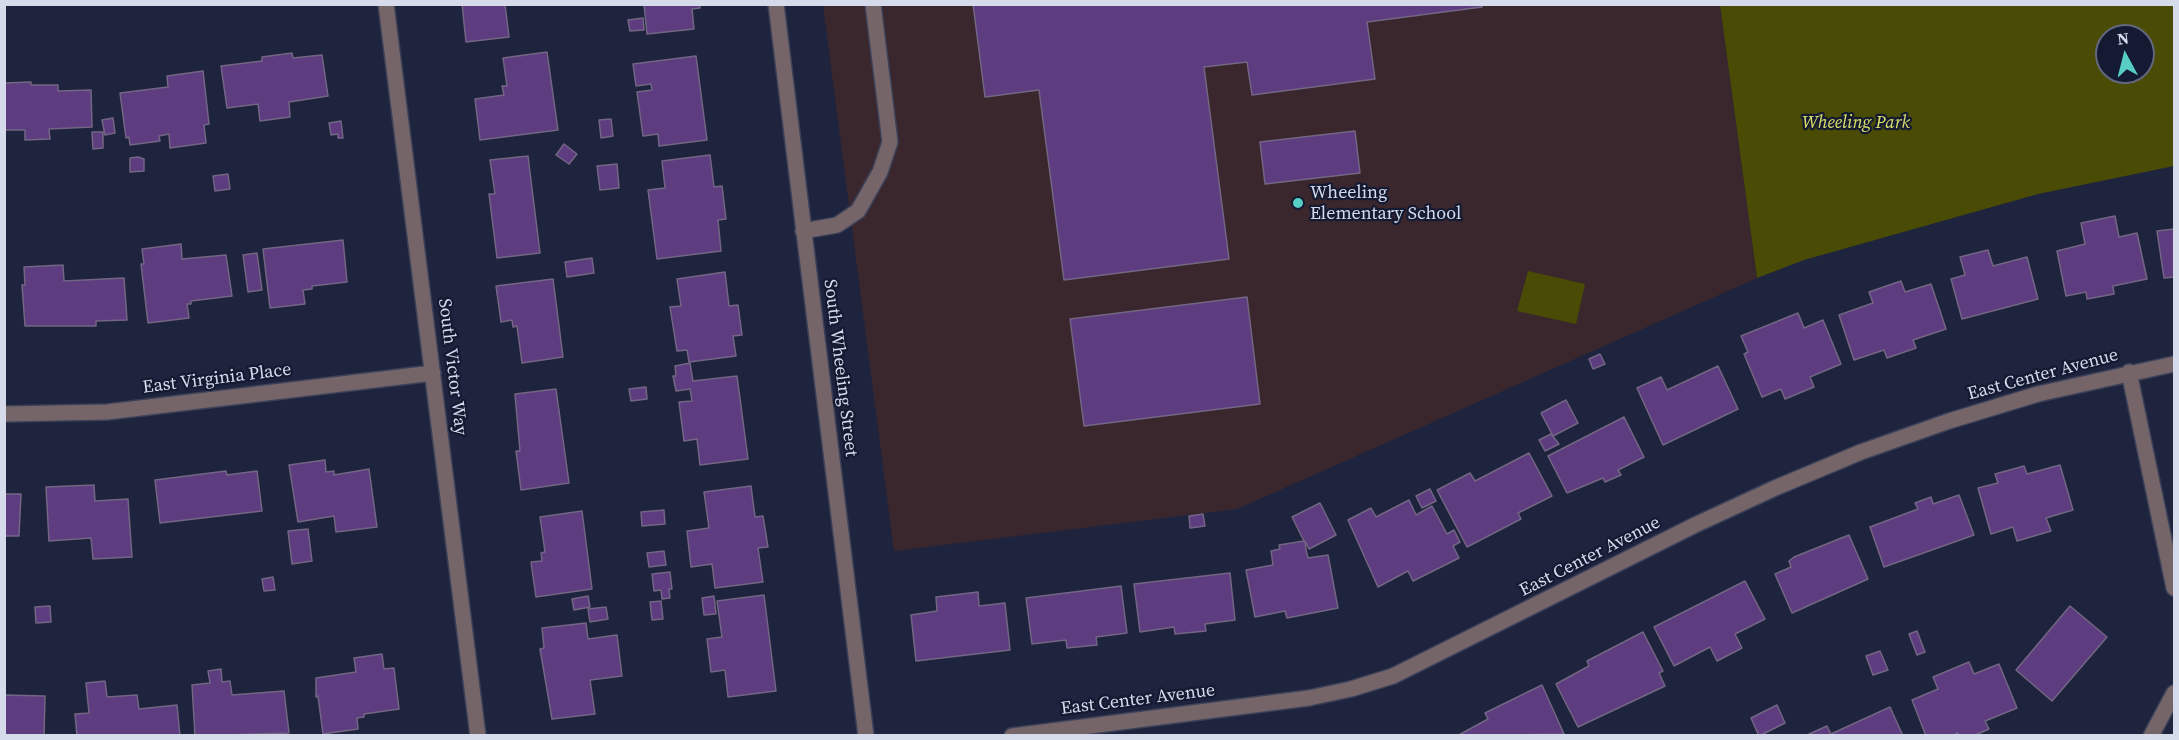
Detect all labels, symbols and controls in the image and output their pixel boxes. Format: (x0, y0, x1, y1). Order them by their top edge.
north arrow (2095, 24, 2155, 84)
text: N (2116, 26, 2130, 50)
park label: Wheeling Park (1802, 112, 1910, 134)
place label: Wheeling Elementary School (1310, 182, 1461, 224)
marker: Wheeling Elementary School (1291, 196, 1305, 210)
street label: South Wheeling Street (818, 278, 862, 458)
street label: South Victor Way (433, 297, 471, 437)
street label: East Center Avenue (1965, 344, 2121, 406)
street label: East Virginia Place (141, 359, 293, 399)
street label: East Center Avenue (1516, 512, 1664, 602)
street label: East Center Avenue (1060, 680, 1216, 720)

